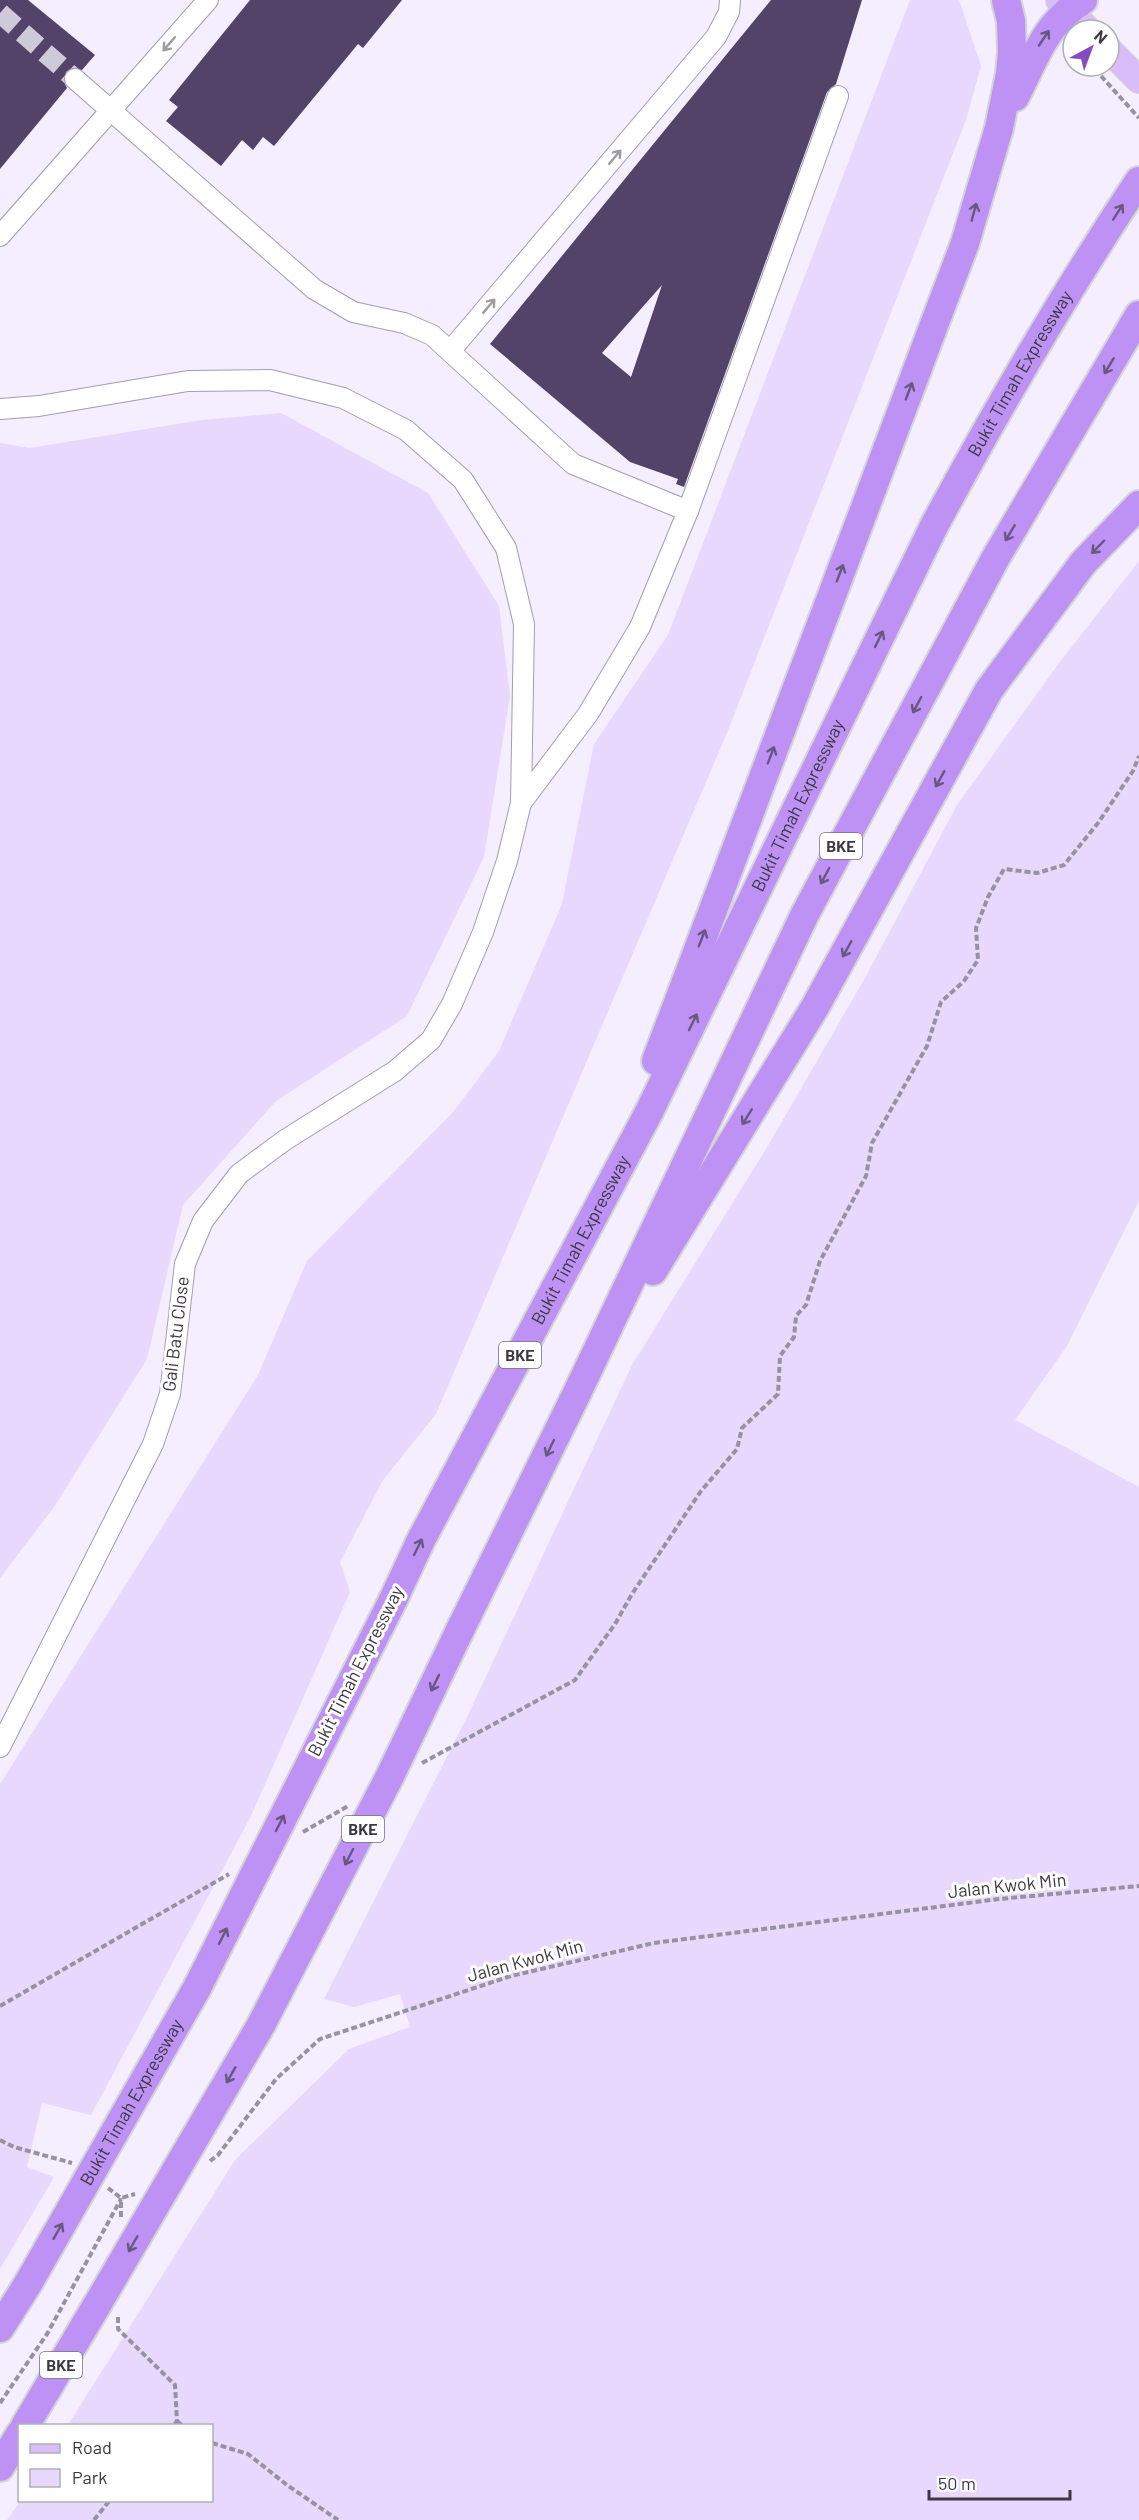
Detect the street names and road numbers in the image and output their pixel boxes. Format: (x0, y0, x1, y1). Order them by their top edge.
street label: Bukit Timah Expressway (962, 286, 1076, 460)
street label: Bukit Timah Expressway (746, 715, 848, 895)
road number: BKE (820, 833, 862, 859)
street label: Bukit Timah Expressway (526, 1151, 634, 1328)
street label: Gali Batu Close (157, 1275, 193, 1393)
road number: BKE (499, 1342, 541, 1368)
street label: Bukit Timah Expressway (303, 1582, 408, 1759)
road number: BKE (342, 1816, 384, 1842)
street label: Jalan Kwok Min (947, 1868, 1067, 1902)
street label: Jalan Kwok Min (464, 1934, 585, 1986)
street label: Bukit Timah Expressway (75, 2014, 187, 2189)
road number: BKE (40, 2352, 82, 2378)

